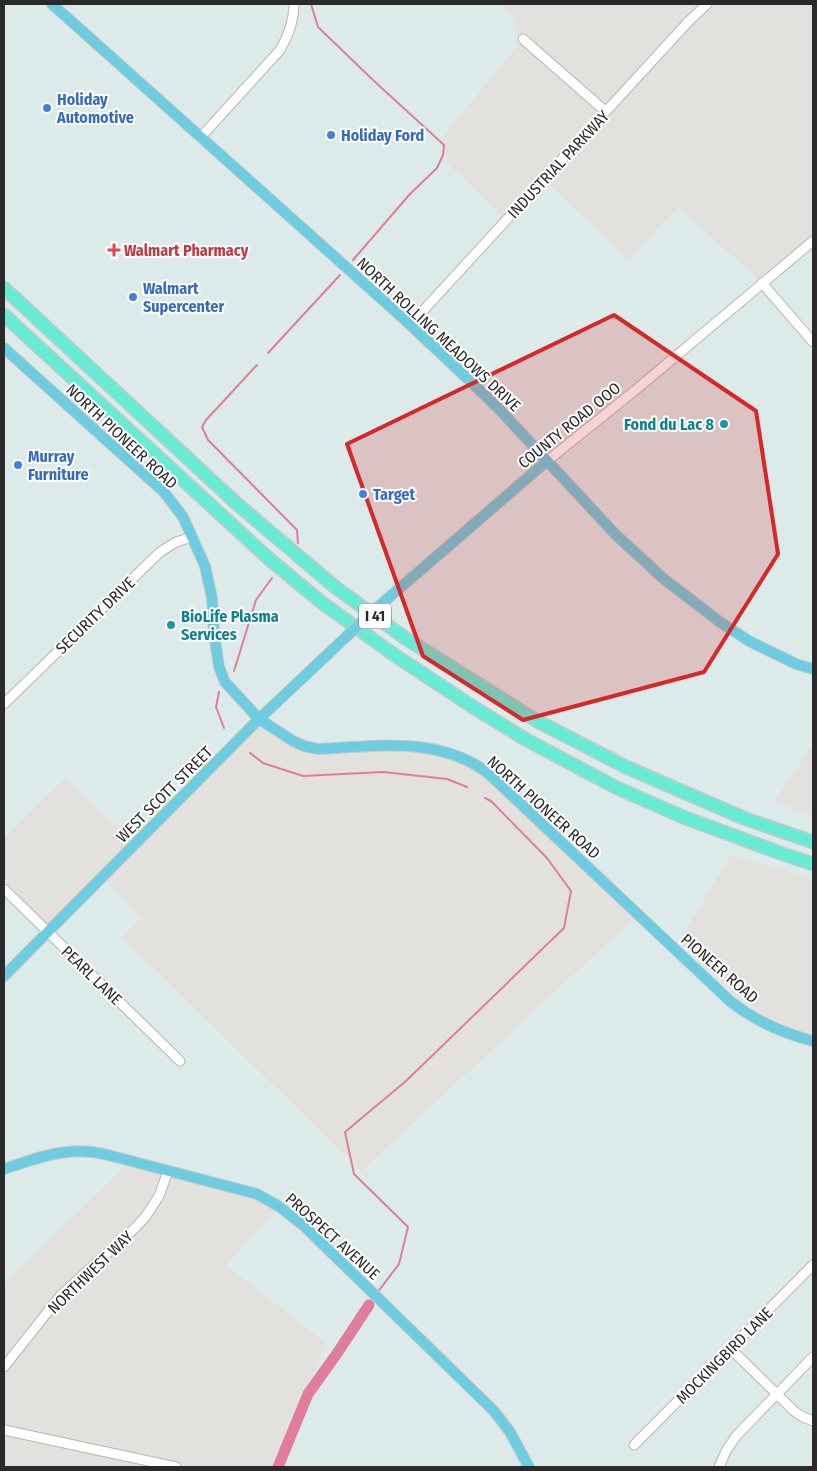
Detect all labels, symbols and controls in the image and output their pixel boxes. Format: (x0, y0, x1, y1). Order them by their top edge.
place label: Holiday Automotive (56, 90, 134, 127)
marker: Holiday Automotive (41, 102, 53, 114)
street label: INDUSTRIAL PARKWAY (504, 107, 613, 222)
place label: Holiday Ford (341, 126, 424, 145)
marker: Holiday Ford (325, 129, 337, 141)
place label: Walmart Pharmacy (124, 241, 249, 260)
marker: Walmart Pharmacy (108, 244, 120, 256)
street label: NORTH ROLLING MEADOWS DRIVE (353, 254, 524, 415)
place label: Walmart Supercenter (143, 279, 224, 316)
marker: Walmart Supercenter (127, 291, 139, 303)
street label: COUNTY ROAD OOO (514, 378, 624, 472)
street label: NORTH PIONEER ROAD (62, 380, 181, 493)
place label: Fond du Lac 8 (624, 415, 715, 434)
marker: Fond du Lac 8 (718, 418, 730, 430)
place label: Murray Furniture (28, 447, 89, 484)
marker: Murray Furniture (12, 459, 24, 471)
place label: Target (373, 485, 415, 504)
marker: Target (357, 488, 369, 500)
street label: SECURITY DRIVE (52, 573, 139, 658)
road number: I 41 (359, 604, 391, 628)
place label: BioLife Plasma Services (181, 607, 279, 644)
marker: BioLife Plasma Services (165, 619, 177, 631)
street label: WEST SCOTT STREET (112, 742, 217, 846)
street label: NORTH PIONEER ROAD (483, 752, 604, 863)
street label: PIONEER ROAD (677, 930, 762, 1007)
street label: PEARL LANE (58, 942, 126, 1009)
street label: PROSPECT AVENUE (282, 1189, 384, 1284)
street label: NORTHWEST WAY (44, 1227, 137, 1318)
street label: MOCKINGBIRD LANE (672, 1303, 776, 1407)

